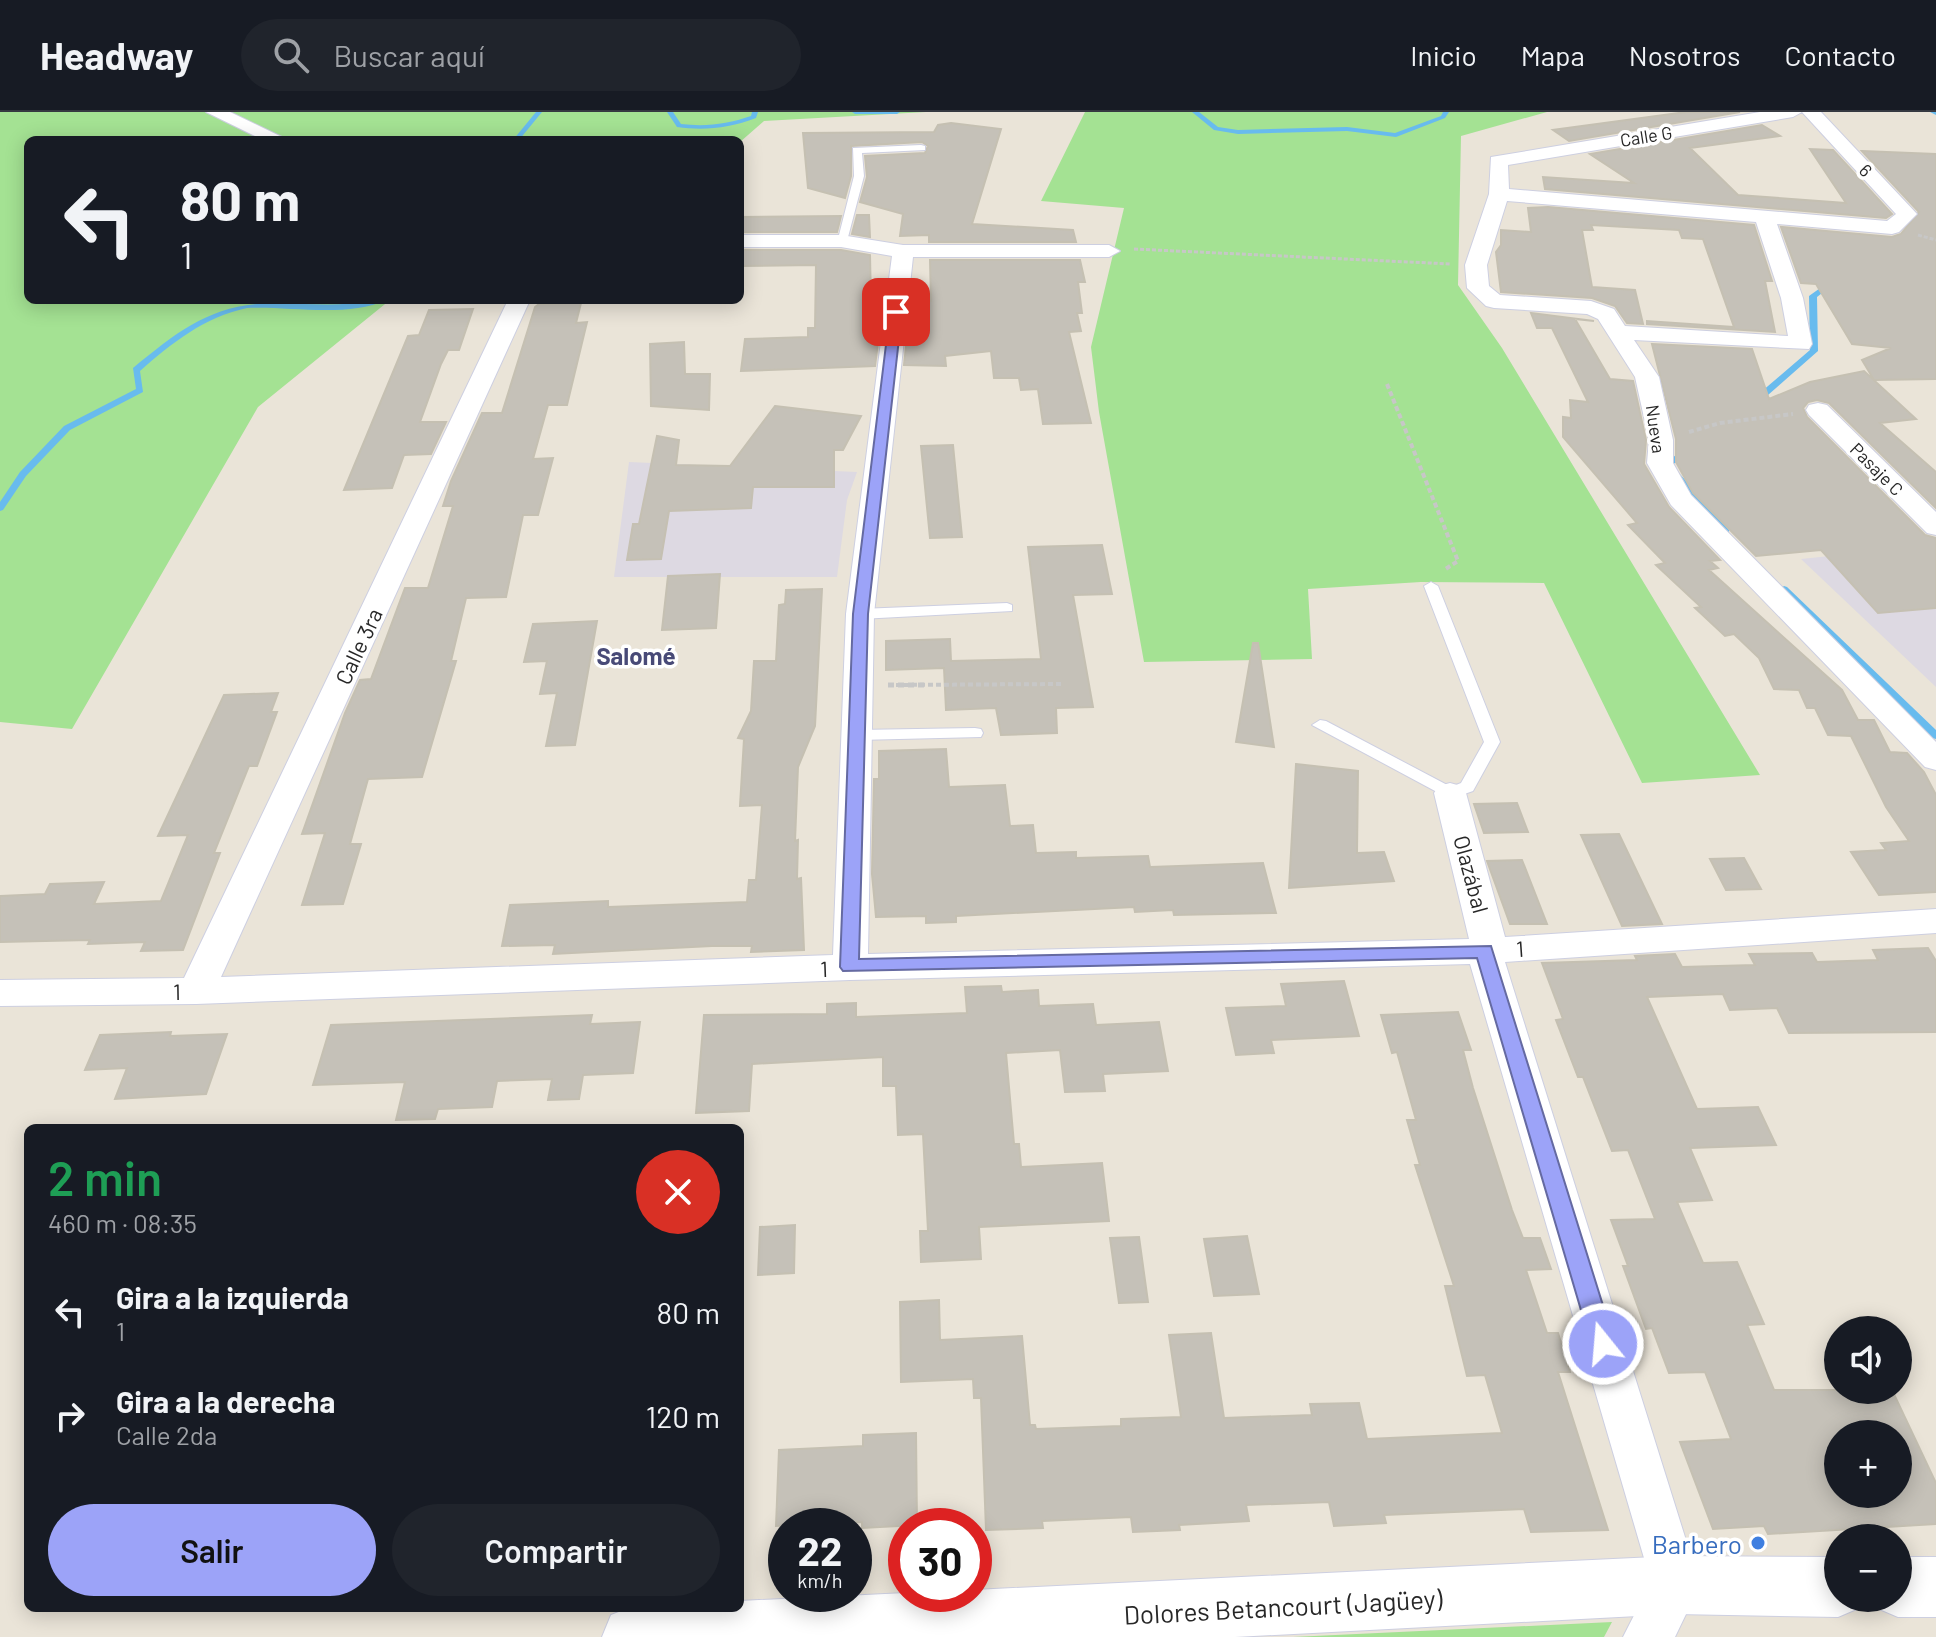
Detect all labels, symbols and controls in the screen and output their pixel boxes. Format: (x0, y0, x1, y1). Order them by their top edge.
search box (241, 19, 801, 91)
text: Headway (40, 32, 193, 78)
icon: search (269, 33, 313, 77)
text: Buscar aquí (333, 37, 485, 73)
text: Inicio (1410, 38, 1477, 72)
text: Mapa (1521, 38, 1585, 72)
text: Nosotros (1629, 38, 1741, 72)
text: Contacto (1785, 38, 1896, 72)
street label: Calle G (1618, 121, 1674, 151)
street label: 6 (1855, 159, 1877, 181)
text: 80 m (180, 165, 300, 232)
icon: left (48, 168, 152, 272)
text: 1 (180, 233, 193, 276)
pin (862, 278, 930, 346)
icon: arrive (874, 290, 918, 334)
street label: Nueva (1642, 403, 1670, 455)
street label: Pasaje C (1846, 438, 1908, 500)
street label: Calle 3ra (329, 604, 387, 688)
district label: Salomé (596, 641, 676, 670)
street label: Olazábal (1449, 832, 1495, 916)
street label: 1 (1515, 935, 1525, 961)
street label: 1 (820, 955, 828, 981)
street label: 1 (173, 978, 181, 1004)
text: 2 min (48, 1148, 162, 1206)
button: close (636, 1150, 720, 1234)
text: 460 m · 08:35 (48, 1207, 197, 1238)
text: Gira a la izquierda (116, 1279, 349, 1315)
icon: left (48, 1290, 92, 1334)
text: 80 m (657, 1294, 720, 1330)
position arrow (1561, 1302, 1645, 1386)
text: 1 (116, 1315, 125, 1346)
map controls (1824, 1316, 1912, 1612)
button: sound (1824, 1316, 1912, 1404)
text: Gira a la derecha (116, 1383, 335, 1419)
icon: right (48, 1394, 92, 1438)
text: 120 m (646, 1398, 720, 1434)
text: Calle 2da (116, 1419, 217, 1450)
button: + (1824, 1420, 1912, 1508)
button: Salir (48, 1504, 376, 1596)
button: Compartir (392, 1504, 720, 1596)
speed limit sign: 30 (888, 1508, 992, 1612)
button: − (1824, 1524, 1912, 1612)
text: 22 (798, 1526, 842, 1574)
place label: Barbero (1652, 1528, 1742, 1559)
marker: Barbero (1749, 1534, 1767, 1552)
text: km/h (797, 1568, 843, 1592)
street label: Dolores Betancourt (Jagüey) (1123, 1582, 1443, 1630)

